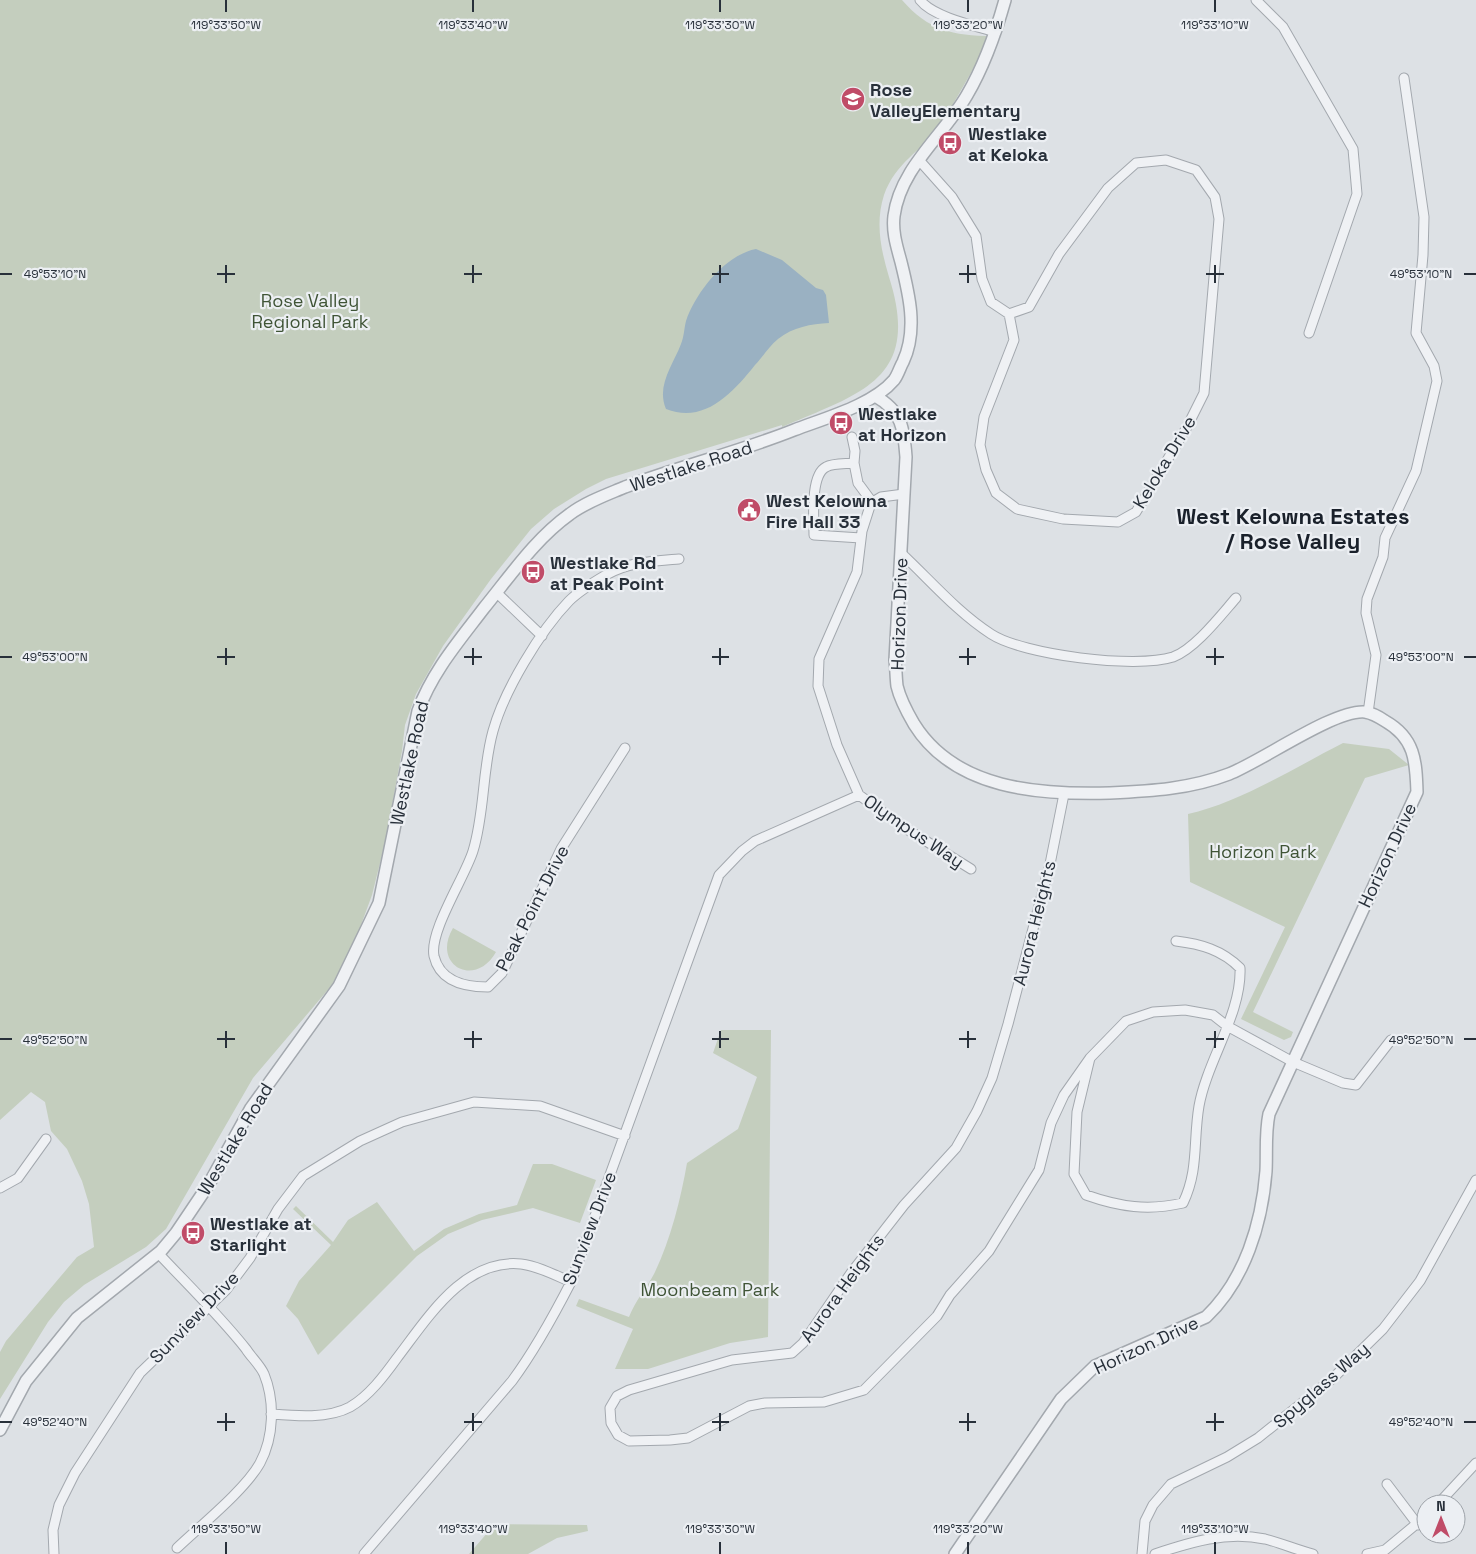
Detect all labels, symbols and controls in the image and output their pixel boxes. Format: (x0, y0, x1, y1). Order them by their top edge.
text: 119°33'50"W (191, 17, 261, 33)
text: 119°33'40"W (438, 17, 508, 33)
text: 119°33'30"W (685, 17, 755, 33)
text: 119°33'20"W (933, 17, 1003, 33)
text: 119°33'10"W (1181, 17, 1249, 33)
place label: Rose ValleyElementary (870, 78, 1021, 122)
school or university icon: Rose ValleyElementary (840, 86, 866, 112)
place label: Westlake at Keloka (968, 122, 1049, 166)
bus stop icon: Westlake at Keloka (937, 130, 963, 156)
text: 49°53'10"N (24, 266, 86, 282)
text: 49°53'10"N (1390, 266, 1452, 282)
park label: Rose Valley Regional Park (252, 289, 369, 333)
place label: Westlake at Horizon (858, 402, 947, 446)
bus stop icon: Westlake at Horizon (828, 410, 854, 436)
street label: Keloka Drive (1127, 411, 1201, 513)
street label: Westlake Road (627, 435, 755, 497)
place label: West Kelowna Fire Hall 33 (766, 489, 888, 533)
public building icon: West Kelowna Fire Hall 33 (736, 497, 762, 523)
district label: West Kelowna Estates / Rose Valley (1176, 502, 1410, 555)
place label: Westlake Rd at Peak Point (550, 551, 664, 595)
street label: Horizon Drive (886, 557, 912, 671)
bus stop icon: Westlake Rd at Peak Point (520, 559, 546, 585)
text: 49°53'00"N (22, 649, 88, 665)
text: 49°53'00"N (1388, 649, 1454, 665)
street label: Westlake Road (385, 698, 433, 828)
street label: Olympus Way (859, 789, 969, 873)
street label: Horizon Drive (1353, 799, 1421, 911)
park label: Horizon Park (1209, 840, 1317, 863)
street label: Peak Point Drive (490, 841, 574, 975)
street label: Aurora Heights (1007, 858, 1061, 988)
text: 49°52'50"N (23, 1032, 87, 1048)
text: 49°52'50"N (1389, 1032, 1453, 1048)
street label: Westlake Road (192, 1079, 278, 1199)
street label: Sunview Drive (557, 1168, 621, 1288)
place label: Westlake at Starlight (210, 1212, 312, 1256)
bus stop icon: Westlake at Starlight (180, 1220, 206, 1246)
street label: Aurora Heights (795, 1229, 889, 1347)
street label: Sunview Drive (144, 1266, 244, 1368)
park label: Moonbeam Park (641, 1278, 780, 1301)
street label: Horizon Drive (1090, 1311, 1202, 1379)
street label: Spyglass Way (1268, 1337, 1374, 1433)
text: 49°52'40"N (23, 1414, 87, 1430)
text: 49°52'40"N (1389, 1414, 1453, 1430)
north arrow (1416, 1494, 1466, 1544)
text: N (1436, 1497, 1446, 1515)
text: 119°33'50"W (191, 1521, 261, 1537)
text: 119°33'40"W (438, 1521, 508, 1537)
text: 119°33'30"W (685, 1521, 755, 1537)
text: 119°33'20"W (933, 1521, 1003, 1537)
text: 119°33'10"W (1181, 1521, 1249, 1537)

